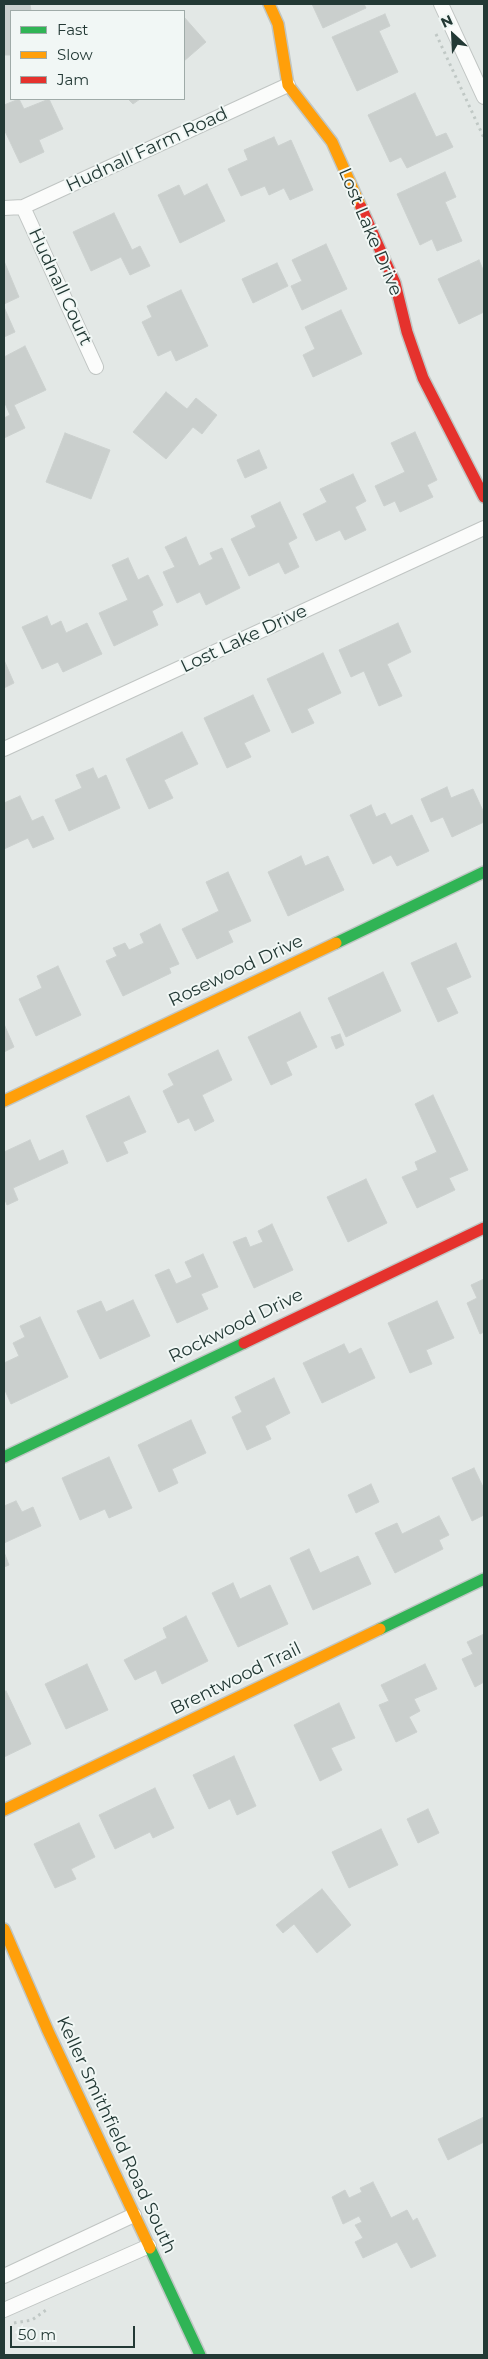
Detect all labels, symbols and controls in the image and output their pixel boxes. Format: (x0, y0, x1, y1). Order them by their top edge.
legend (10, 10, 185, 100)
north arrow (428, 10, 478, 60)
text: N (438, 11, 456, 32)
text: Fast (57, 20, 88, 39)
text: Slow (57, 45, 93, 64)
text: Jam (57, 70, 89, 89)
street label: Hudnall Farm Road (63, 103, 231, 197)
street label: Lost Lake Drive (333, 165, 407, 299)
street label: Hudnall Court (23, 225, 97, 349)
street label: Lost Lake Drive (177, 600, 311, 678)
street label: Rosewood Drive (165, 930, 307, 1012)
street label: Rockwood Drive (165, 1284, 307, 1368)
street label: Brentwood Trail (167, 1638, 305, 1720)
street label: Keller Smithfield Road South (51, 2013, 181, 2257)
scale bar (12, 2316, 138, 2348)
text: 50 m (18, 2325, 56, 2344)

